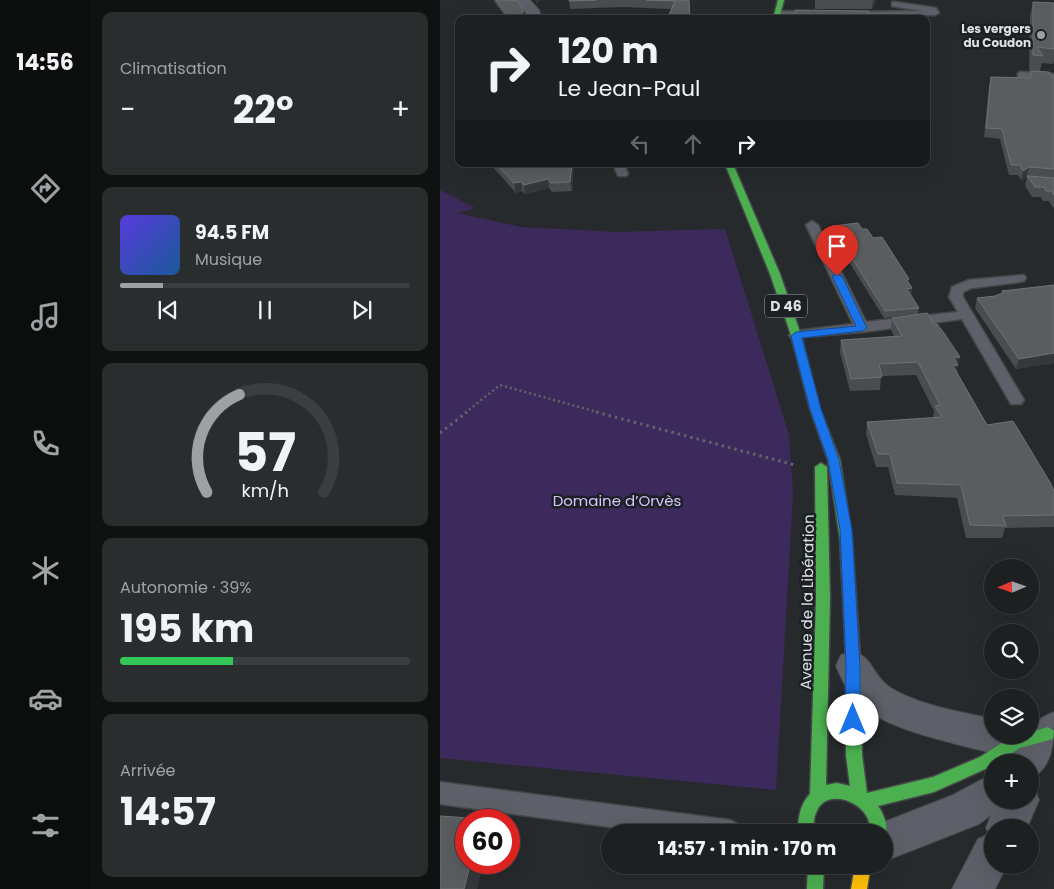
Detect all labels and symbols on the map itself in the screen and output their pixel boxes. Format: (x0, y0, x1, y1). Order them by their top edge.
place label: Les vergers du Coudon (961, 20, 1031, 51)
marker: Les vergers du Coudon (1035, 29, 1047, 41)
pin (816, 225, 858, 276)
road number: D 46 (765, 294, 807, 318)
park label: Domaine d’Orvès (553, 490, 682, 511)
street label: Avenue de la Libération (795, 514, 819, 690)
north arrow (984, 559, 1039, 614)
position arrow (826, 693, 878, 745)
speed limit sign: 60 (455, 809, 520, 874)

